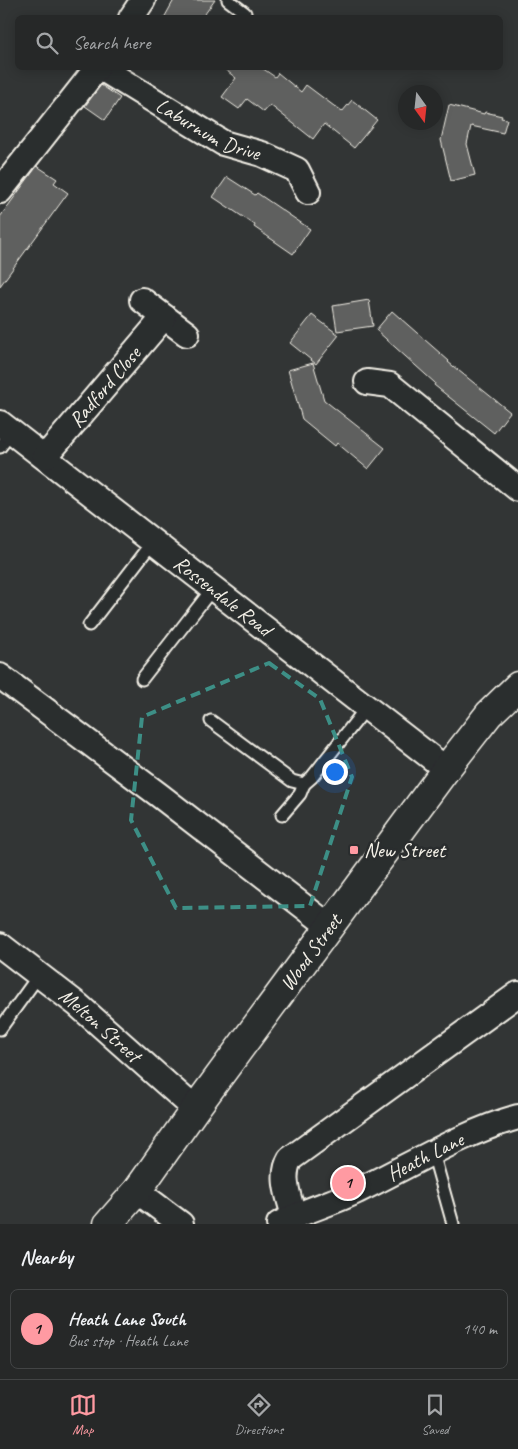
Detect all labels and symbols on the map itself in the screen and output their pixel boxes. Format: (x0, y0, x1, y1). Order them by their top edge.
north arrow (398, 85, 443, 130)
street label: Laburnum Drive (151, 92, 264, 166)
street label: Radford Close (63, 340, 148, 433)
street label: Rossendale Road (169, 550, 279, 644)
your location (322, 759, 348, 785)
place label: New Street (364, 837, 447, 863)
marker: New Street (348, 844, 360, 856)
street label: Wood Street (274, 907, 349, 996)
street label: Melton Street (54, 982, 149, 1070)
street label: Heath Lane (382, 1125, 469, 1187)
pin: 1 (332, 1164, 364, 1202)

